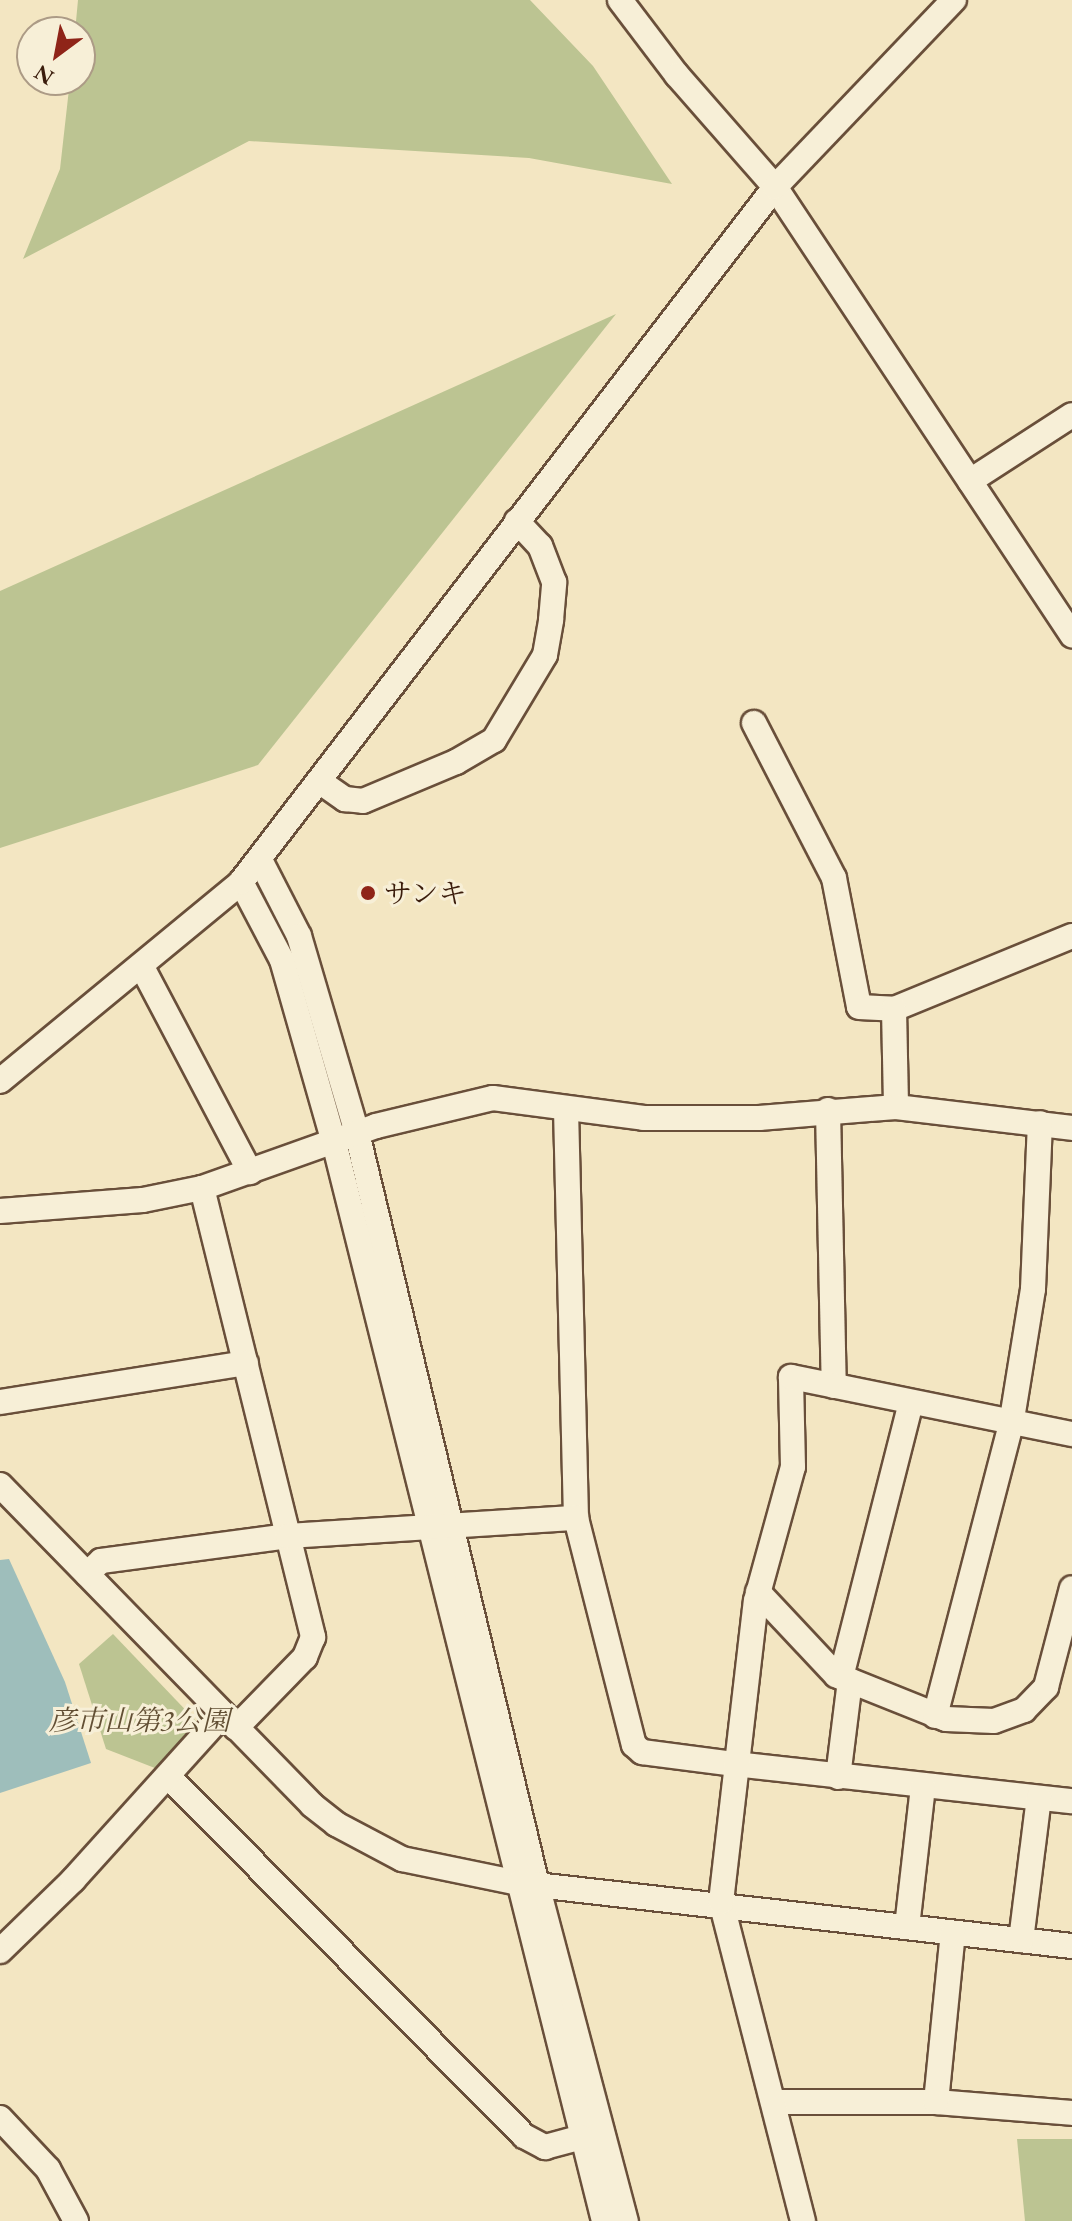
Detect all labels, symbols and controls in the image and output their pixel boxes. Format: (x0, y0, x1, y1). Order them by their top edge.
north arrow (16, 16, 96, 96)
text: N (29, 58, 59, 92)
place label: サンキ (384, 876, 468, 910)
marker: サンキ (359, 884, 377, 902)
park label: 彦市山第3公園 (48, 1703, 230, 1737)

